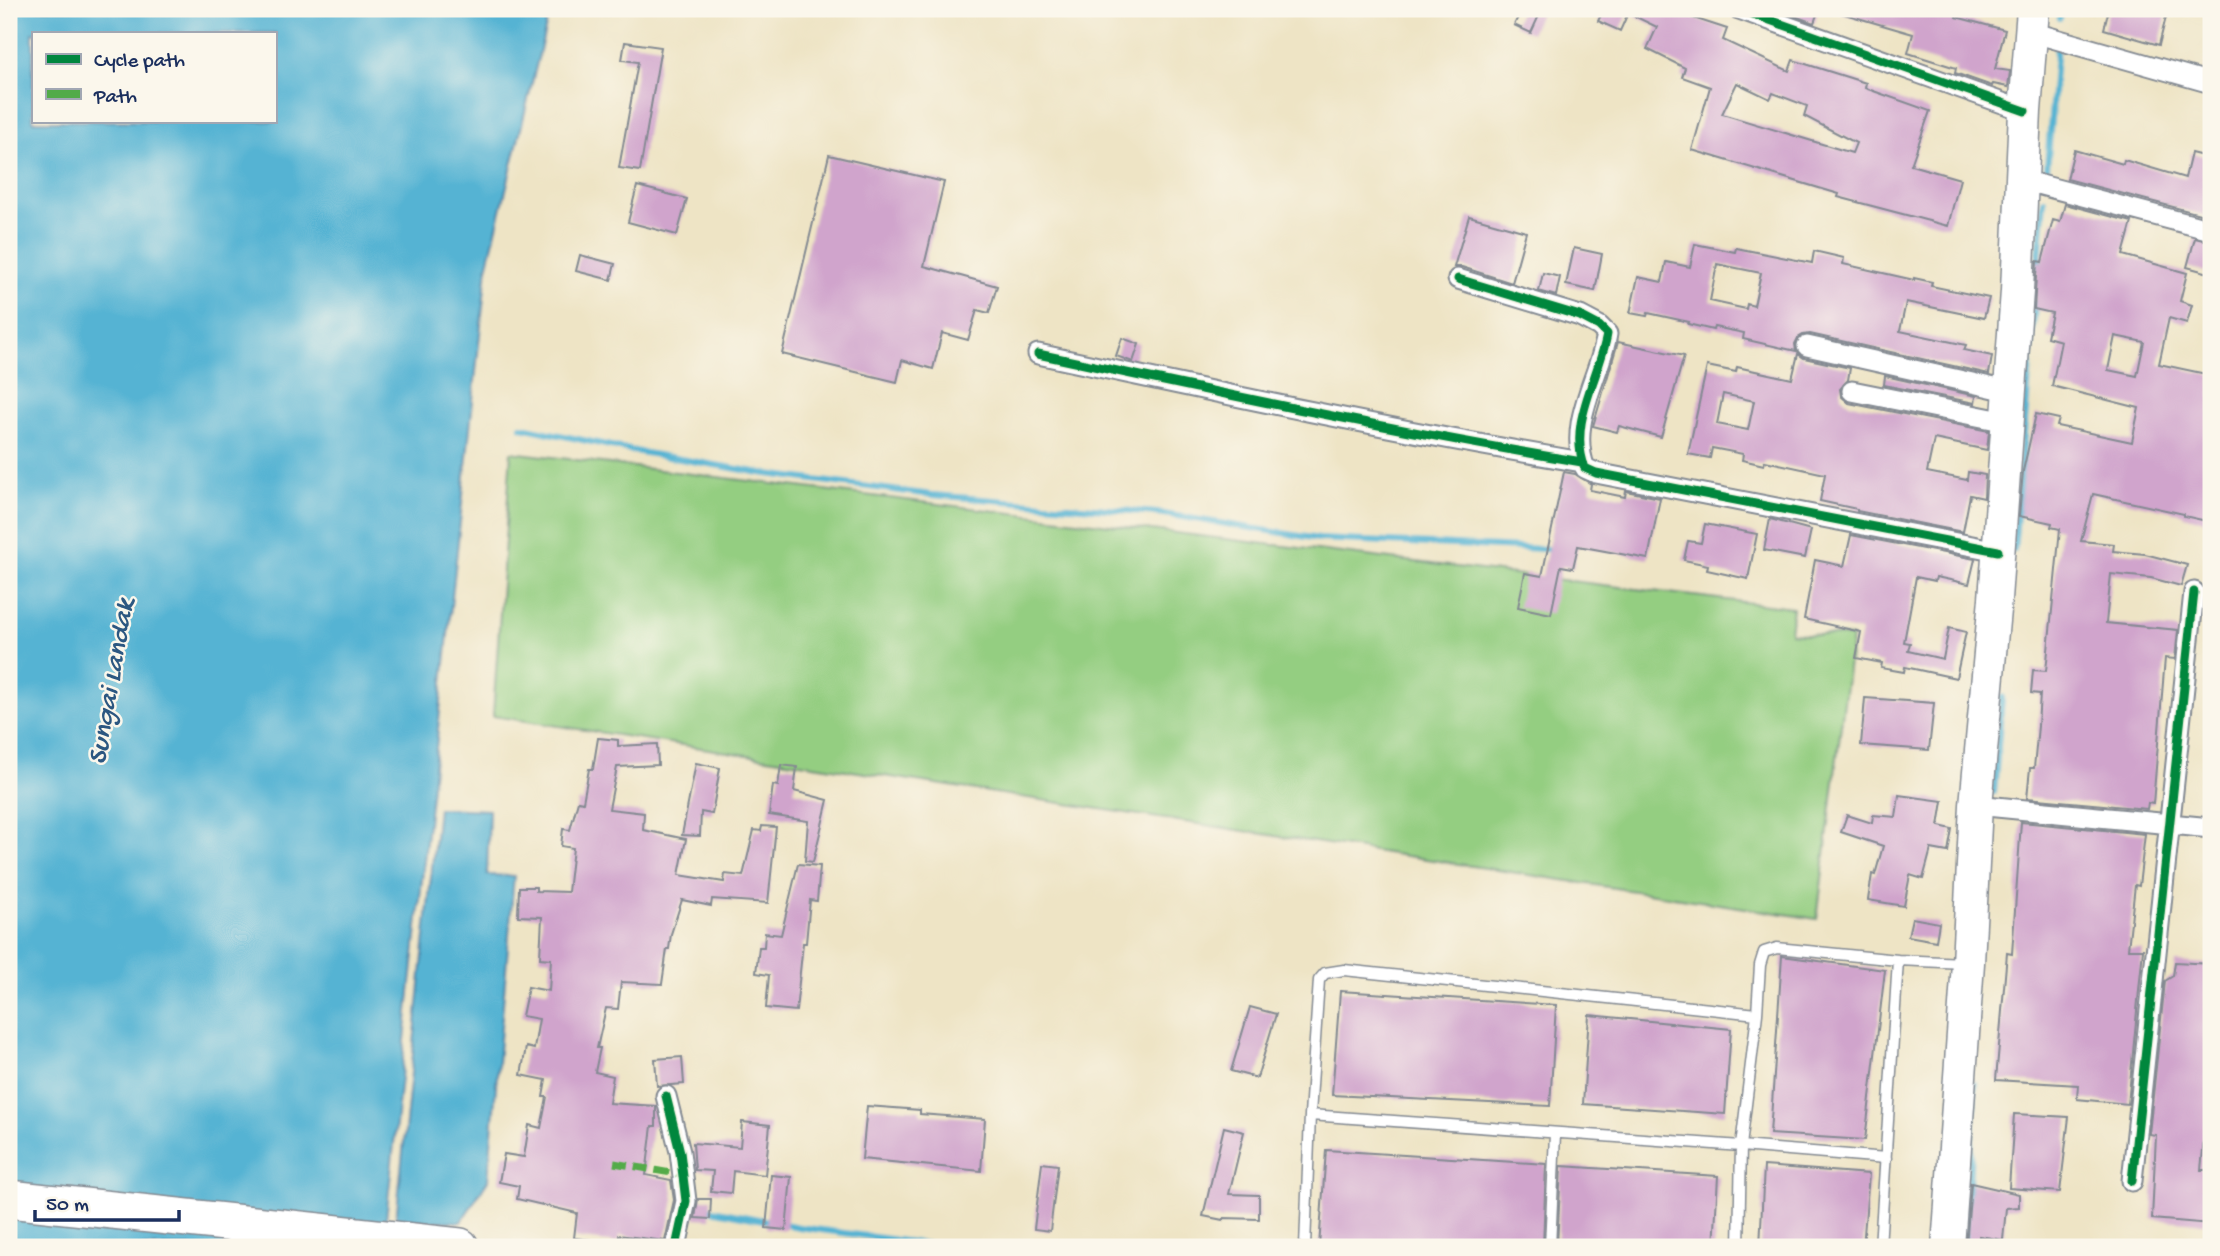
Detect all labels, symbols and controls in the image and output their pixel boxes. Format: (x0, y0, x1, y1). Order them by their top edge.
legend (32, 32, 276, 122)
text: Cycle path (94, 50, 185, 75)
text: Path (93, 86, 137, 111)
water label: Sungai Landak (82, 594, 144, 767)
scale bar (35, 1179, 178, 1223)
text: 50 m (46, 1194, 89, 1219)

